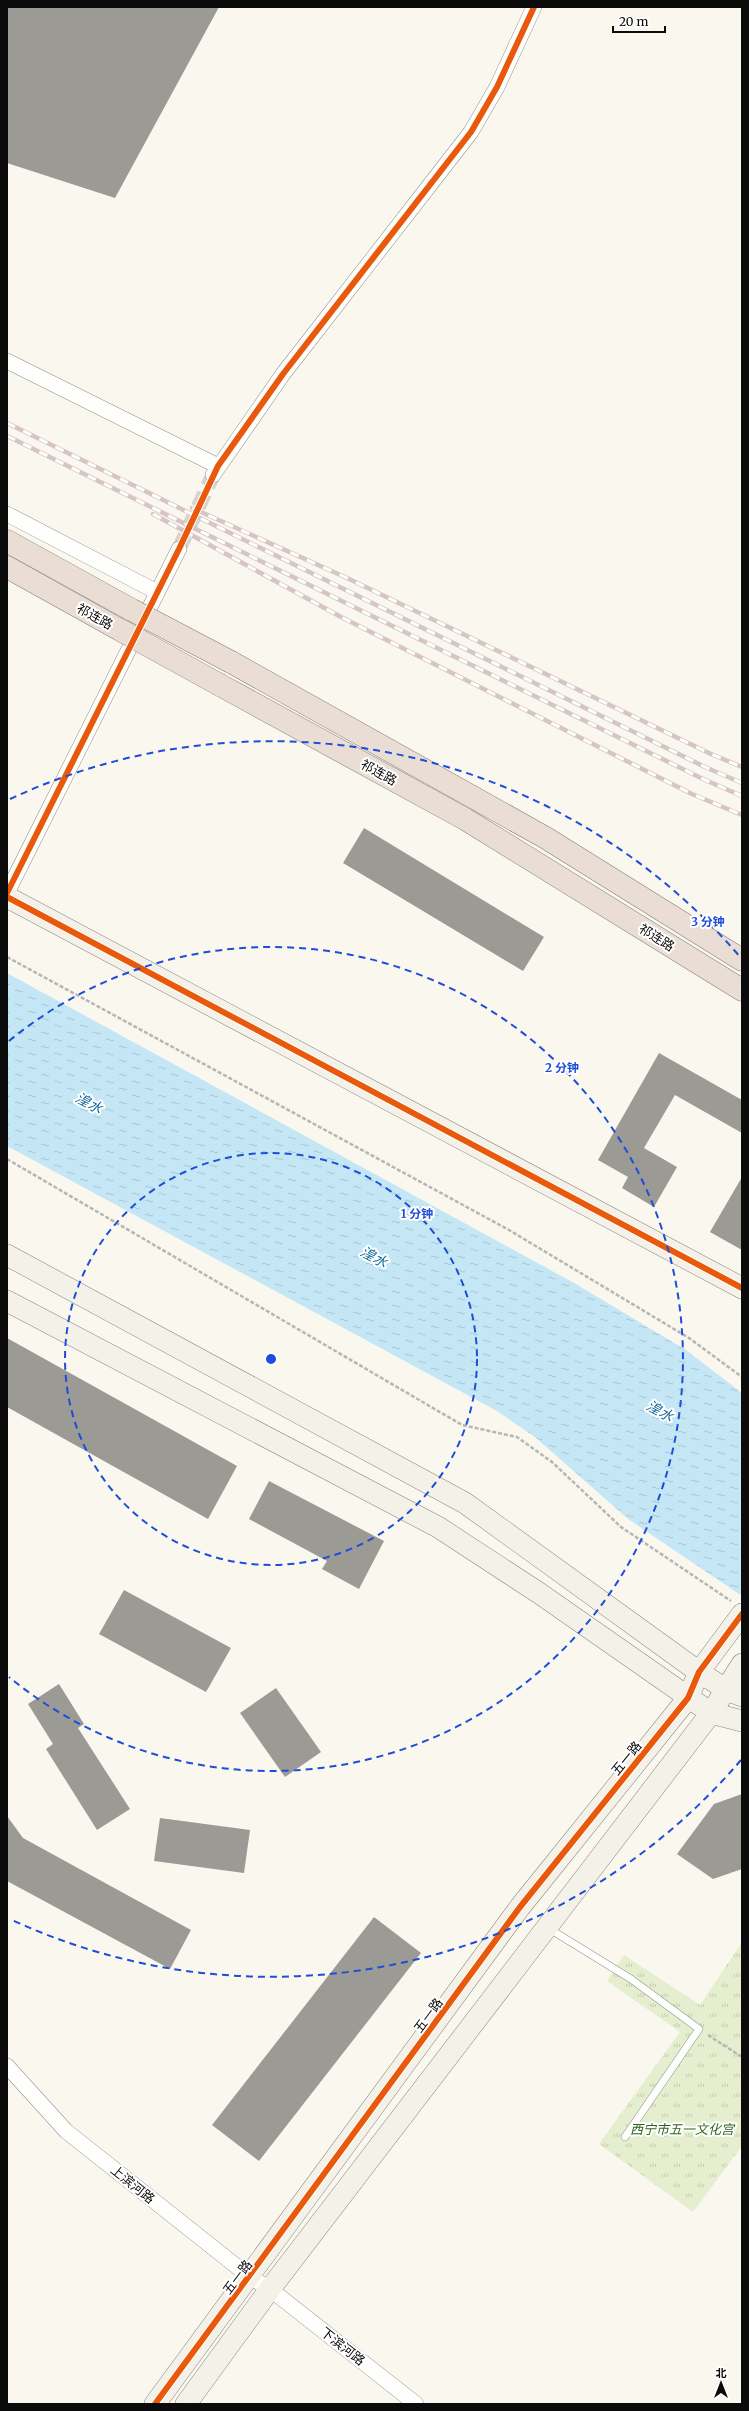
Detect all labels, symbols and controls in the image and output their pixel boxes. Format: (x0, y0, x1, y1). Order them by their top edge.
scale bar (613, 8, 665, 34)
text: 20 m (619, 14, 648, 29)
street label: 祁连路 (74, 600, 116, 633)
street label: 祁连路 (358, 756, 400, 789)
text: 3 分钟 (691, 914, 725, 929)
street label: 祁连路 (636, 920, 678, 955)
text: 2 分钟 (545, 1060, 579, 1075)
water label: 湟水 (72, 1088, 106, 1118)
text: 1 分钟 (401, 1206, 433, 1221)
water label: 湟水 (357, 1242, 391, 1272)
centre of rings (264, 1352, 278, 1366)
water label: 湟水 (643, 1396, 677, 1426)
street label: 五一路 (608, 1738, 645, 1779)
street label: 五一路 (410, 1995, 447, 2036)
park label: 西宁市五一文化宫 (630, 2121, 736, 2138)
street label: 上滨河路 (107, 2161, 158, 2207)
street label: 五一路 (219, 2257, 256, 2298)
street label: 下滨河路 (317, 2324, 368, 2369)
north arrow (701, 2363, 741, 2403)
text: 北 (716, 2366, 727, 2380)

